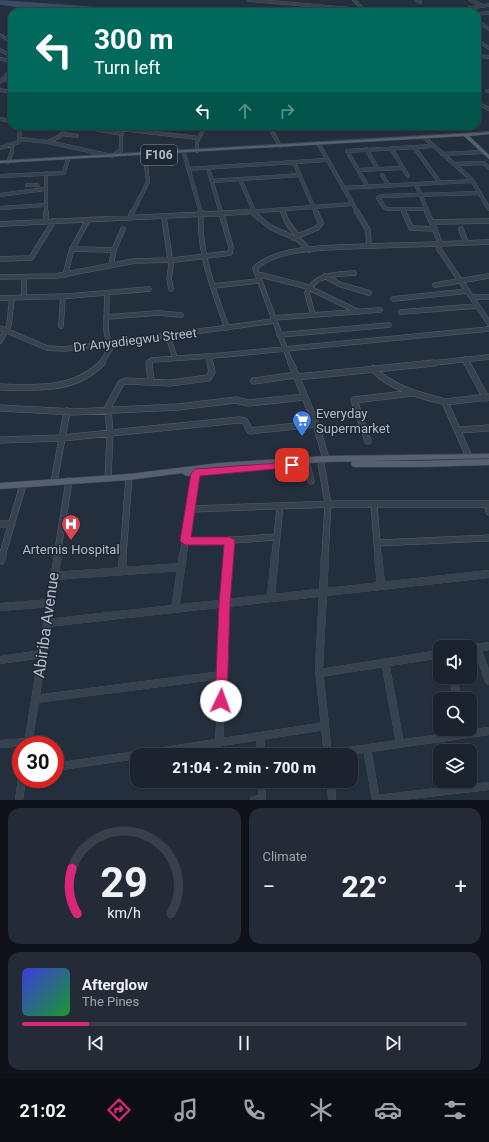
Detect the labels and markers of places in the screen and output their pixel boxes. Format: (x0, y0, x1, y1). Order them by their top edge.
place label: Everyday Supermarket (316, 406, 390, 436)
supermarket icon: Everyday Supermarket (291, 409, 313, 437)
pin (275, 448, 309, 482)
hospital icon: Artemis Hospital (60, 513, 82, 541)
place label: Artemis Hospital (22, 542, 120, 557)

